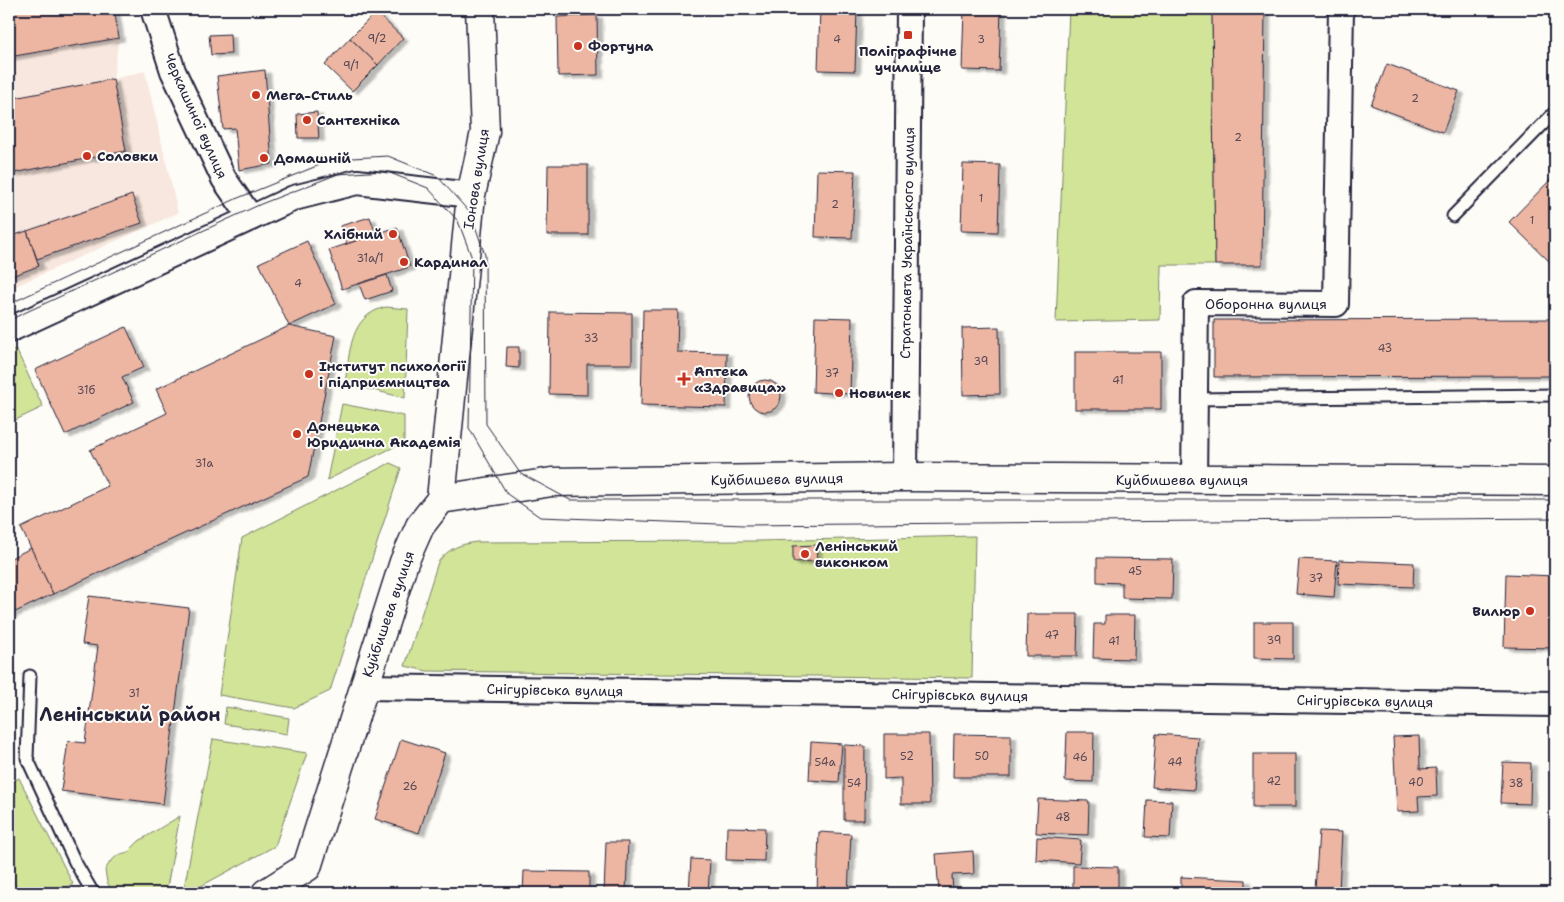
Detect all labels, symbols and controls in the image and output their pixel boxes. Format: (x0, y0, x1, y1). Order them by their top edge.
marker: Поліграфічне училище (902, 29, 914, 41)
house number: 9/2 (367, 31, 387, 46)
house number: 4 (833, 32, 841, 47)
house number: 3 (977, 32, 985, 47)
place label: Фортуна (588, 37, 654, 55)
marker: Фортуна (572, 40, 584, 52)
place label: Поліграфічне училище (859, 42, 957, 76)
street label: Черкашиної вулиця (160, 51, 232, 181)
house number: 9/1 (343, 58, 359, 73)
place label: Мега-Стиль (266, 86, 353, 104)
marker: Мега-Стиль (250, 89, 262, 101)
house number: 2 (1411, 91, 1419, 106)
place label: Сантехніка (317, 111, 400, 129)
marker: Сантехніка (301, 114, 313, 126)
street label: Іонова вулиця (459, 127, 493, 231)
street label: Стратонавта Українського вулиця (896, 127, 918, 359)
house number: 2 (1234, 130, 1242, 145)
place label: Соловки (97, 147, 158, 165)
place label: Домашній (274, 149, 351, 167)
marker: Соловки (81, 150, 93, 162)
marker: Домашній (258, 152, 270, 164)
house number: 1 (979, 191, 983, 206)
house number: 2 (831, 197, 839, 212)
house number: 1 (1530, 213, 1534, 228)
place label: Хлібний (324, 225, 383, 243)
marker: Хлібний (387, 228, 399, 240)
house number: 31а/1 (356, 251, 384, 266)
place label: Кардинал (414, 253, 488, 271)
marker: Кардинал (398, 256, 410, 268)
house number: 4 (294, 276, 302, 291)
street label: Оборонна вулиця (1205, 295, 1327, 313)
house number: 33 (584, 331, 598, 346)
house number: 43 (1378, 341, 1392, 356)
house number: 39 (974, 354, 988, 369)
place label: Інститут психології і підприємництва (319, 357, 467, 391)
place label: Аптека «Здравица» (694, 362, 786, 396)
house number: 37 (825, 366, 840, 381)
marker: Інститут психології і підприємництва (303, 368, 315, 380)
marker: Аптека «Здравица» (678, 373, 690, 385)
house number: 41 (1112, 373, 1124, 388)
house number: 31б (77, 383, 96, 398)
place label: Новичек (849, 384, 911, 402)
marker: Новичек (833, 387, 845, 399)
place label: Донецька Юридична Академія (307, 417, 461, 451)
marker: Донецька Юридична Академія (291, 428, 303, 440)
house number: 31а (195, 456, 213, 471)
street label: Куйбишева вулиця (711, 469, 843, 489)
street label: Куйбишева вулиця (1116, 471, 1248, 489)
place label: Ленінський виконком (815, 537, 898, 571)
street label: Куйбишева вулиця (358, 548, 418, 680)
marker: Ленінський виконком (799, 548, 811, 560)
house number: 45 (1128, 564, 1142, 579)
house number: 37 (1309, 571, 1324, 586)
place label: Вилюр (1472, 602, 1520, 620)
marker: Вилюр (1524, 605, 1536, 617)
house number: 47 (1045, 628, 1060, 643)
house number: 39 (1267, 633, 1281, 648)
house number: 41 (1108, 634, 1120, 649)
street label: Снігурівська вулиця (486, 680, 624, 700)
street label: Снігурівська вулиця (891, 685, 1029, 705)
house number: 31 (128, 686, 140, 701)
street label: Снігурівська вулиця (1296, 691, 1434, 711)
district label: Ленінський район (39, 702, 221, 727)
house number: 52 (900, 749, 914, 764)
house number: 50 (975, 749, 989, 764)
house number: 46 (1072, 750, 1088, 765)
house number: 54а (814, 755, 836, 770)
house number: 44 (1167, 755, 1183, 770)
house number: 42 (1267, 774, 1281, 789)
house number: 40 (1408, 775, 1424, 790)
house number: 54 (847, 776, 861, 791)
house number: 38 (1508, 776, 1524, 791)
house number: 26 (403, 779, 417, 794)
house number: 48 (1055, 810, 1071, 825)

